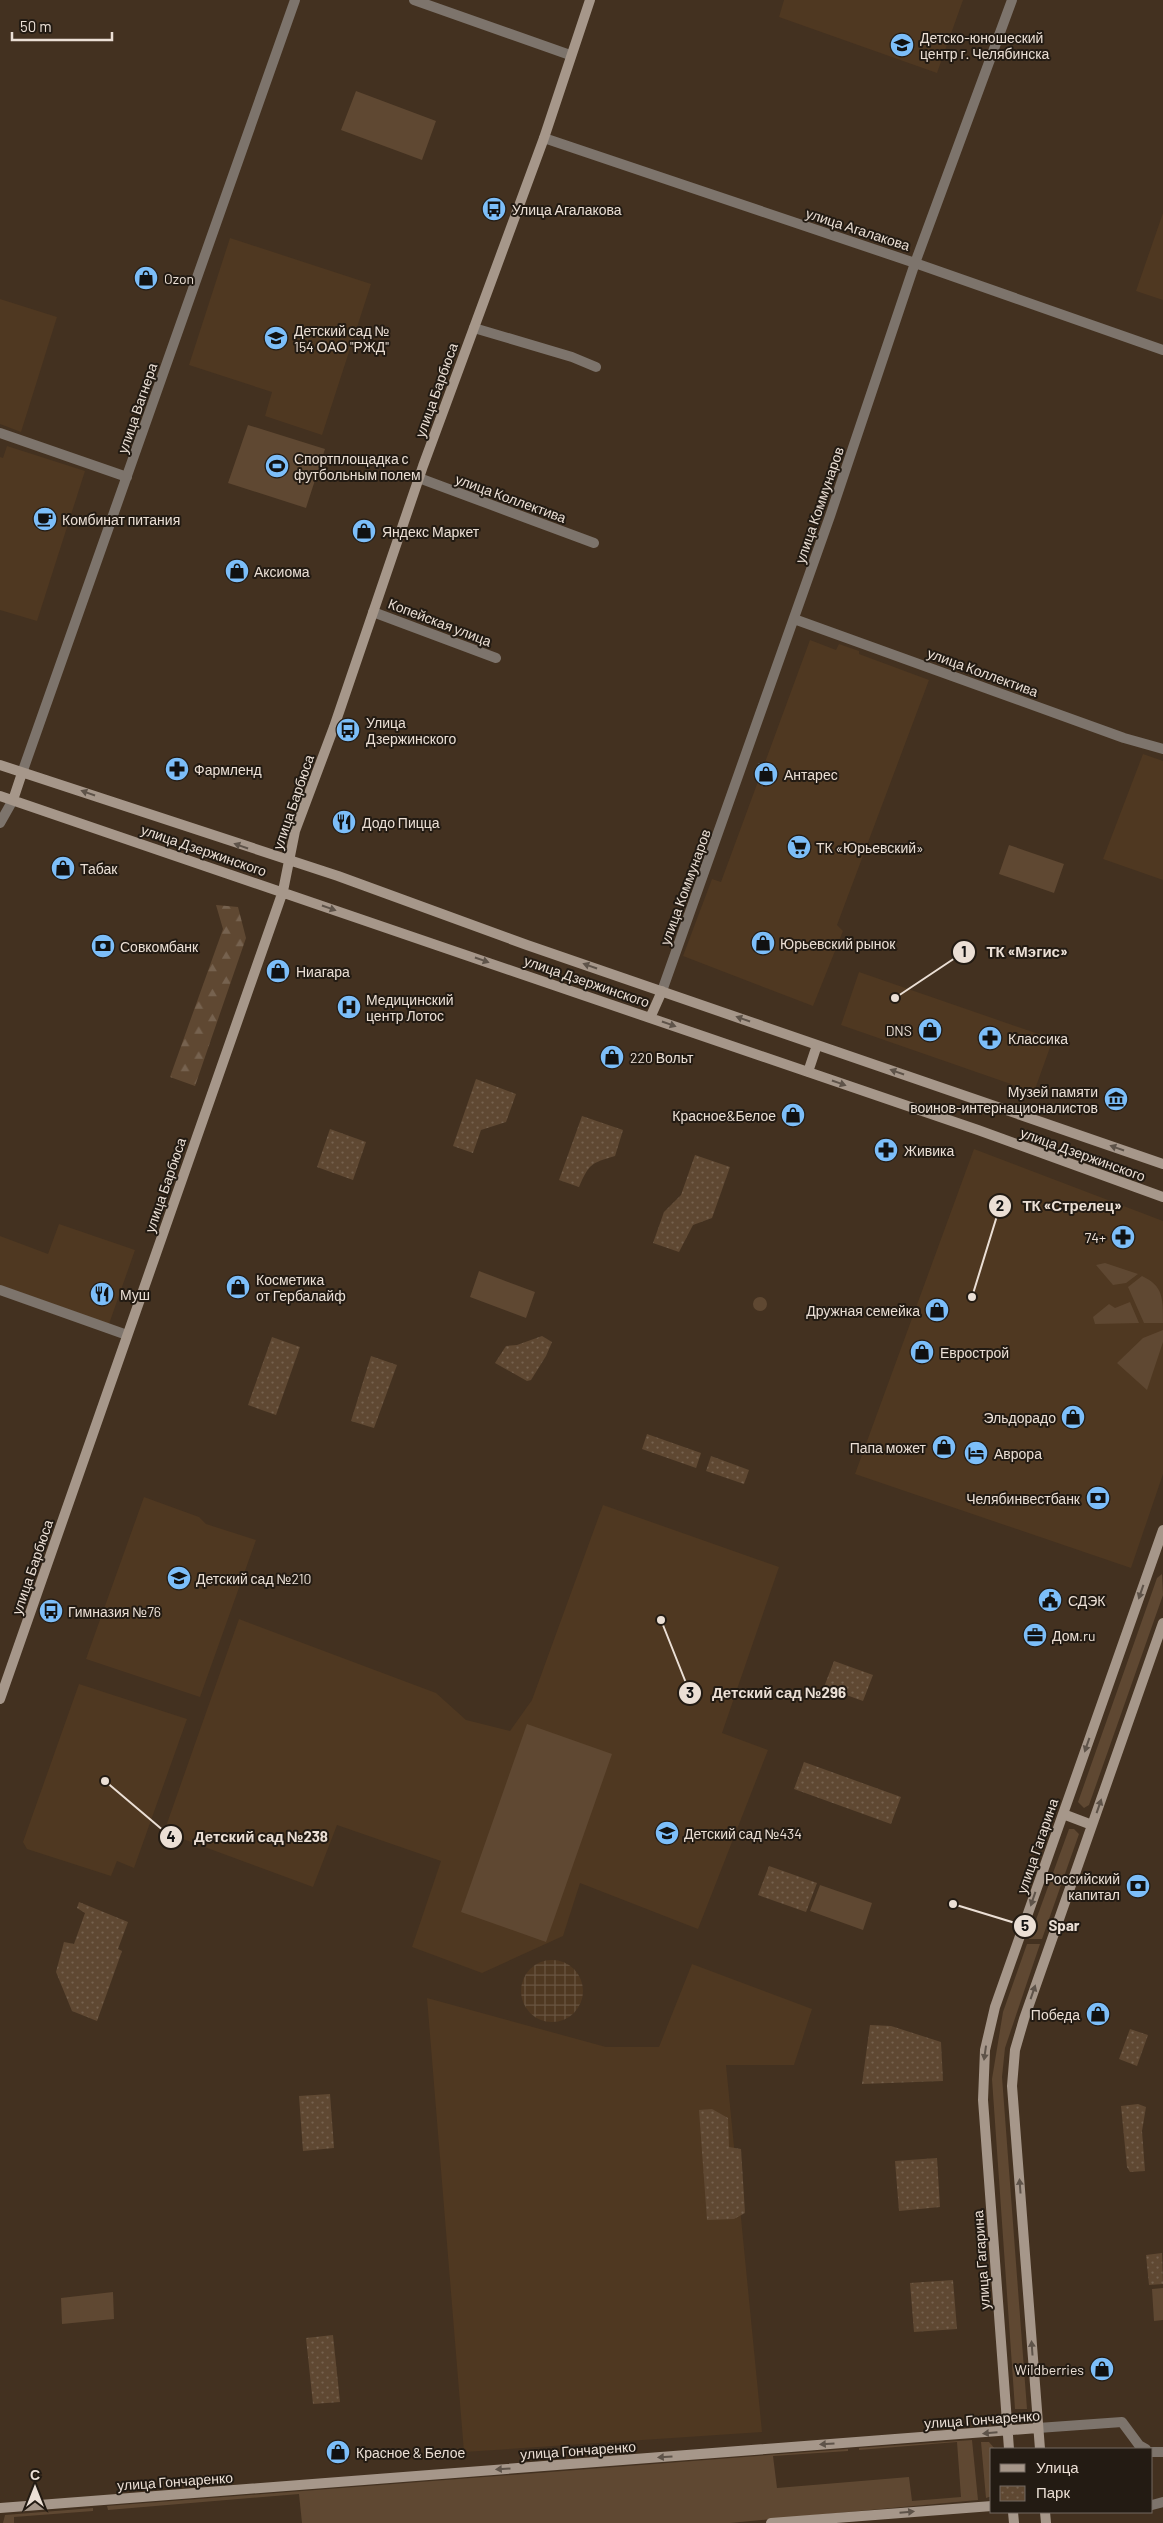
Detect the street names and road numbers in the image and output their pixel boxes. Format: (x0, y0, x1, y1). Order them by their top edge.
street label: улица Агалакова (804, 204, 912, 254)
street label: улица Барбюса (411, 340, 461, 440)
street label: улица Вагнера (114, 360, 161, 455)
street label: улица Коммунаров (791, 444, 847, 566)
street label: улица Коллектива (453, 470, 569, 526)
street label: Копейская улица (386, 594, 494, 650)
street label: улица Коллектива (925, 644, 1041, 700)
street label: улица Барбюса (269, 752, 317, 852)
street label: улица Дзержинского (139, 821, 269, 880)
street label: улица Коммунаров (656, 827, 714, 947)
street label: улица Дзержинского (522, 952, 652, 1011)
street label: улица Дзержинского (1018, 1124, 1148, 1185)
street label: улица Барбюса (141, 1135, 189, 1235)
street label: улица Барбюса (8, 1517, 56, 1617)
street label: улица Гагарина (1013, 1796, 1061, 1896)
street label: улица Гагарина (969, 2210, 993, 2310)
street label: улица Гончаренко (924, 2406, 1041, 2432)
street label: улица Гончаренко (520, 2437, 637, 2463)
street label: улица Гончаренко (117, 2468, 234, 2494)

